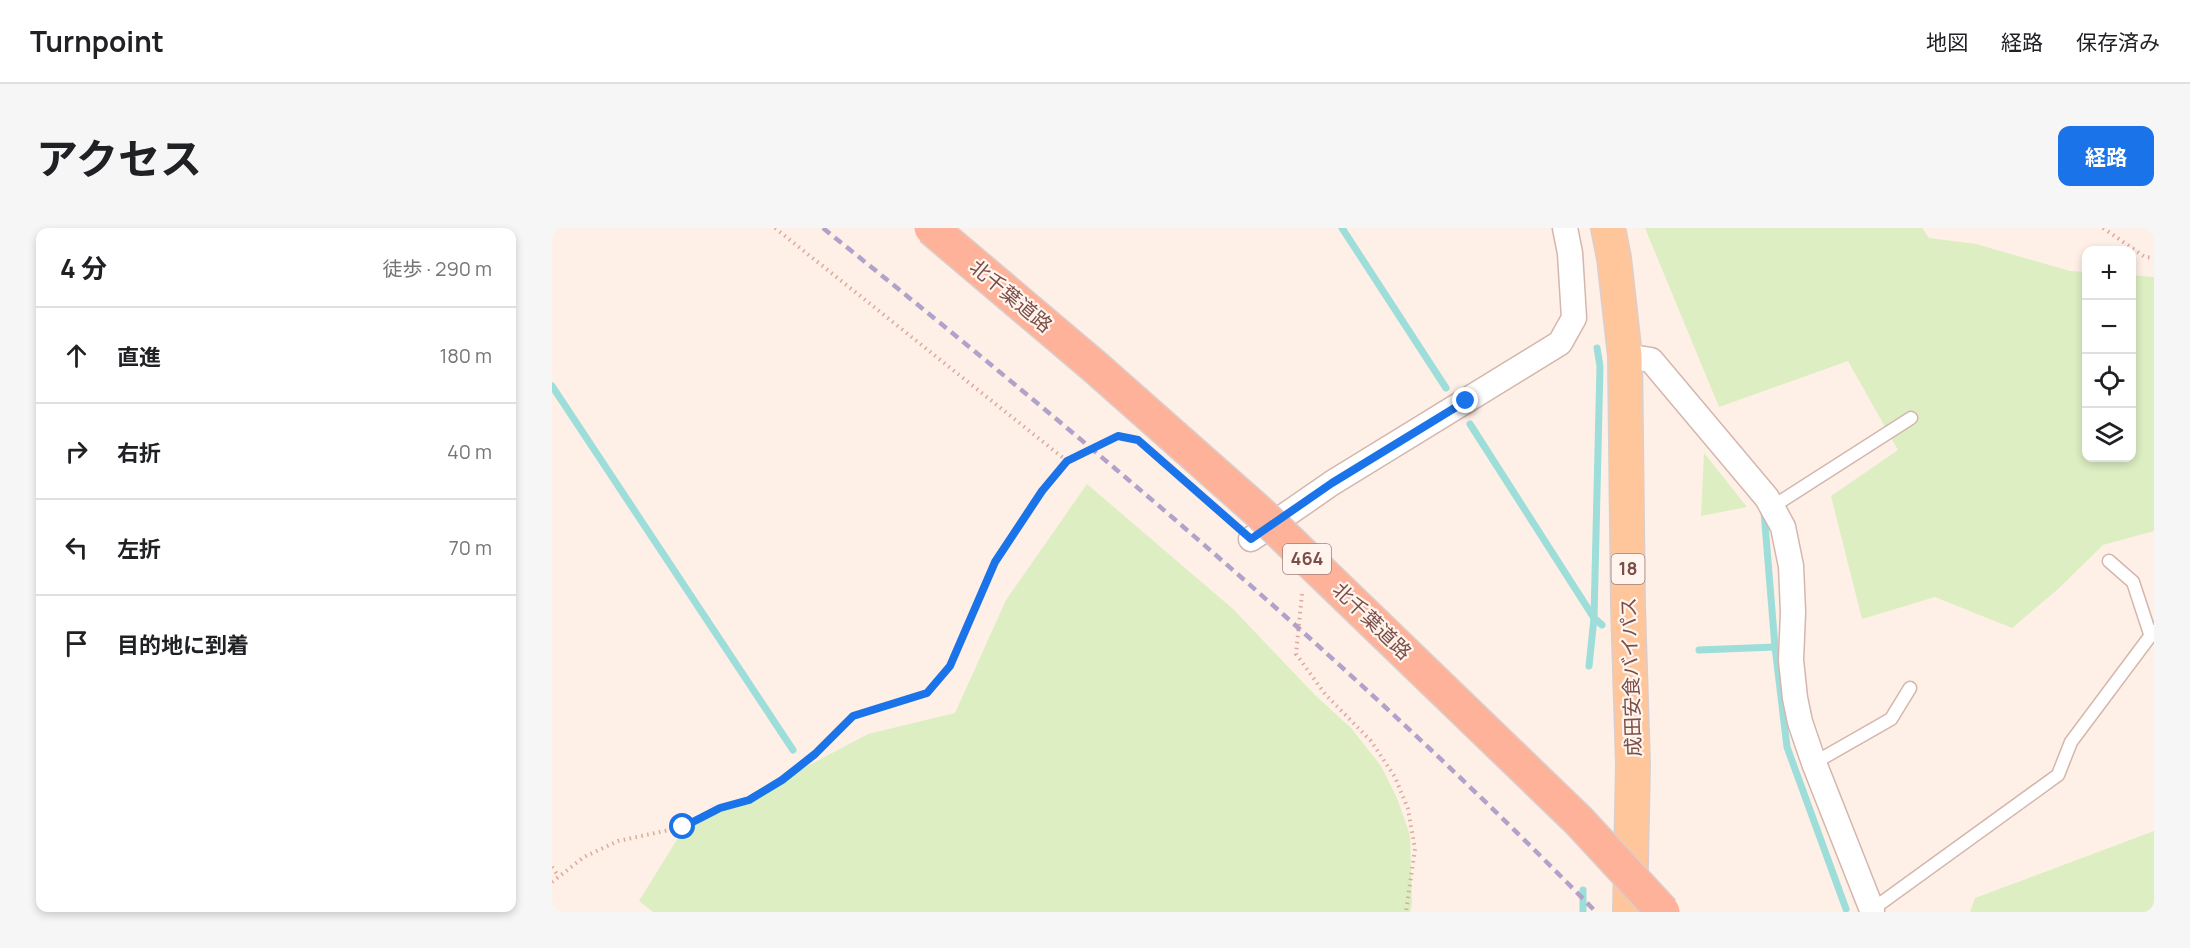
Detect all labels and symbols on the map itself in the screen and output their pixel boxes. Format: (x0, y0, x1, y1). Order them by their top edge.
street label: 北千葉道路 (964, 253, 1058, 338)
route end (1452, 387, 1478, 413)
road number: 464 (1283, 544, 1331, 574)
road number: 18 (1612, 554, 1644, 584)
street label: 北千葉道路 (1327, 576, 1418, 665)
street label: 成田安食バイパス (1614, 597, 1647, 757)
route start (669, 813, 695, 839)

